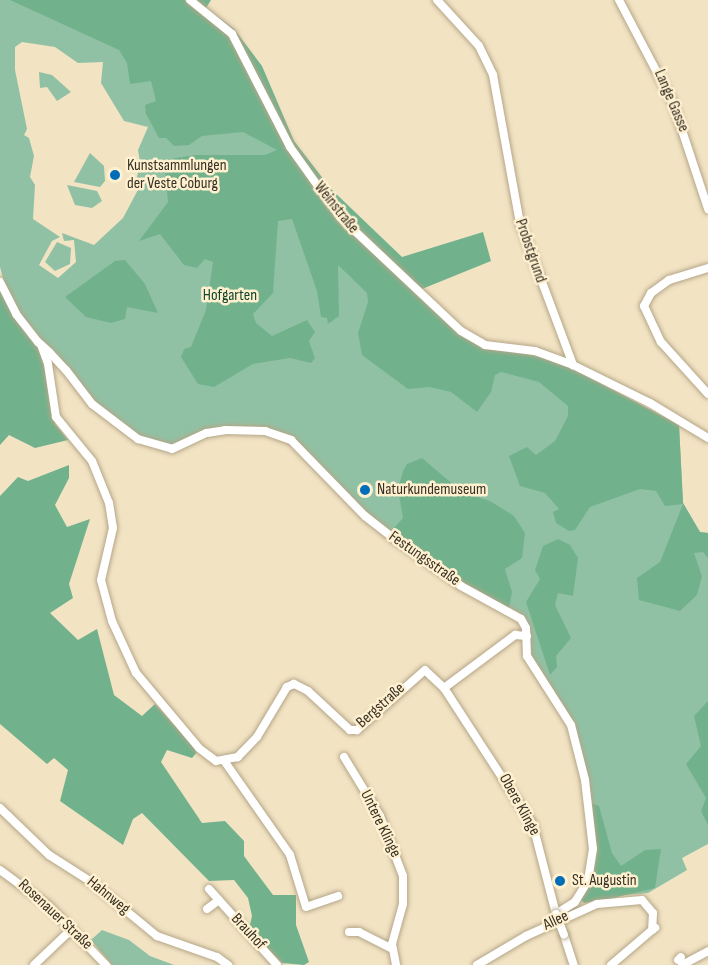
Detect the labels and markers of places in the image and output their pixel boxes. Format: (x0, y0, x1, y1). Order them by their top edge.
place label: Kunstsammlungen der Veste Coburg (127, 156, 227, 194)
marker: Kunstsammlungen der Veste Coburg (108, 168, 122, 182)
place label: Naturkundemuseum (377, 480, 486, 500)
marker: Naturkundemuseum (358, 483, 372, 497)
place label: St. Augustin (572, 871, 637, 891)
marker: St. Augustin (553, 874, 567, 888)

